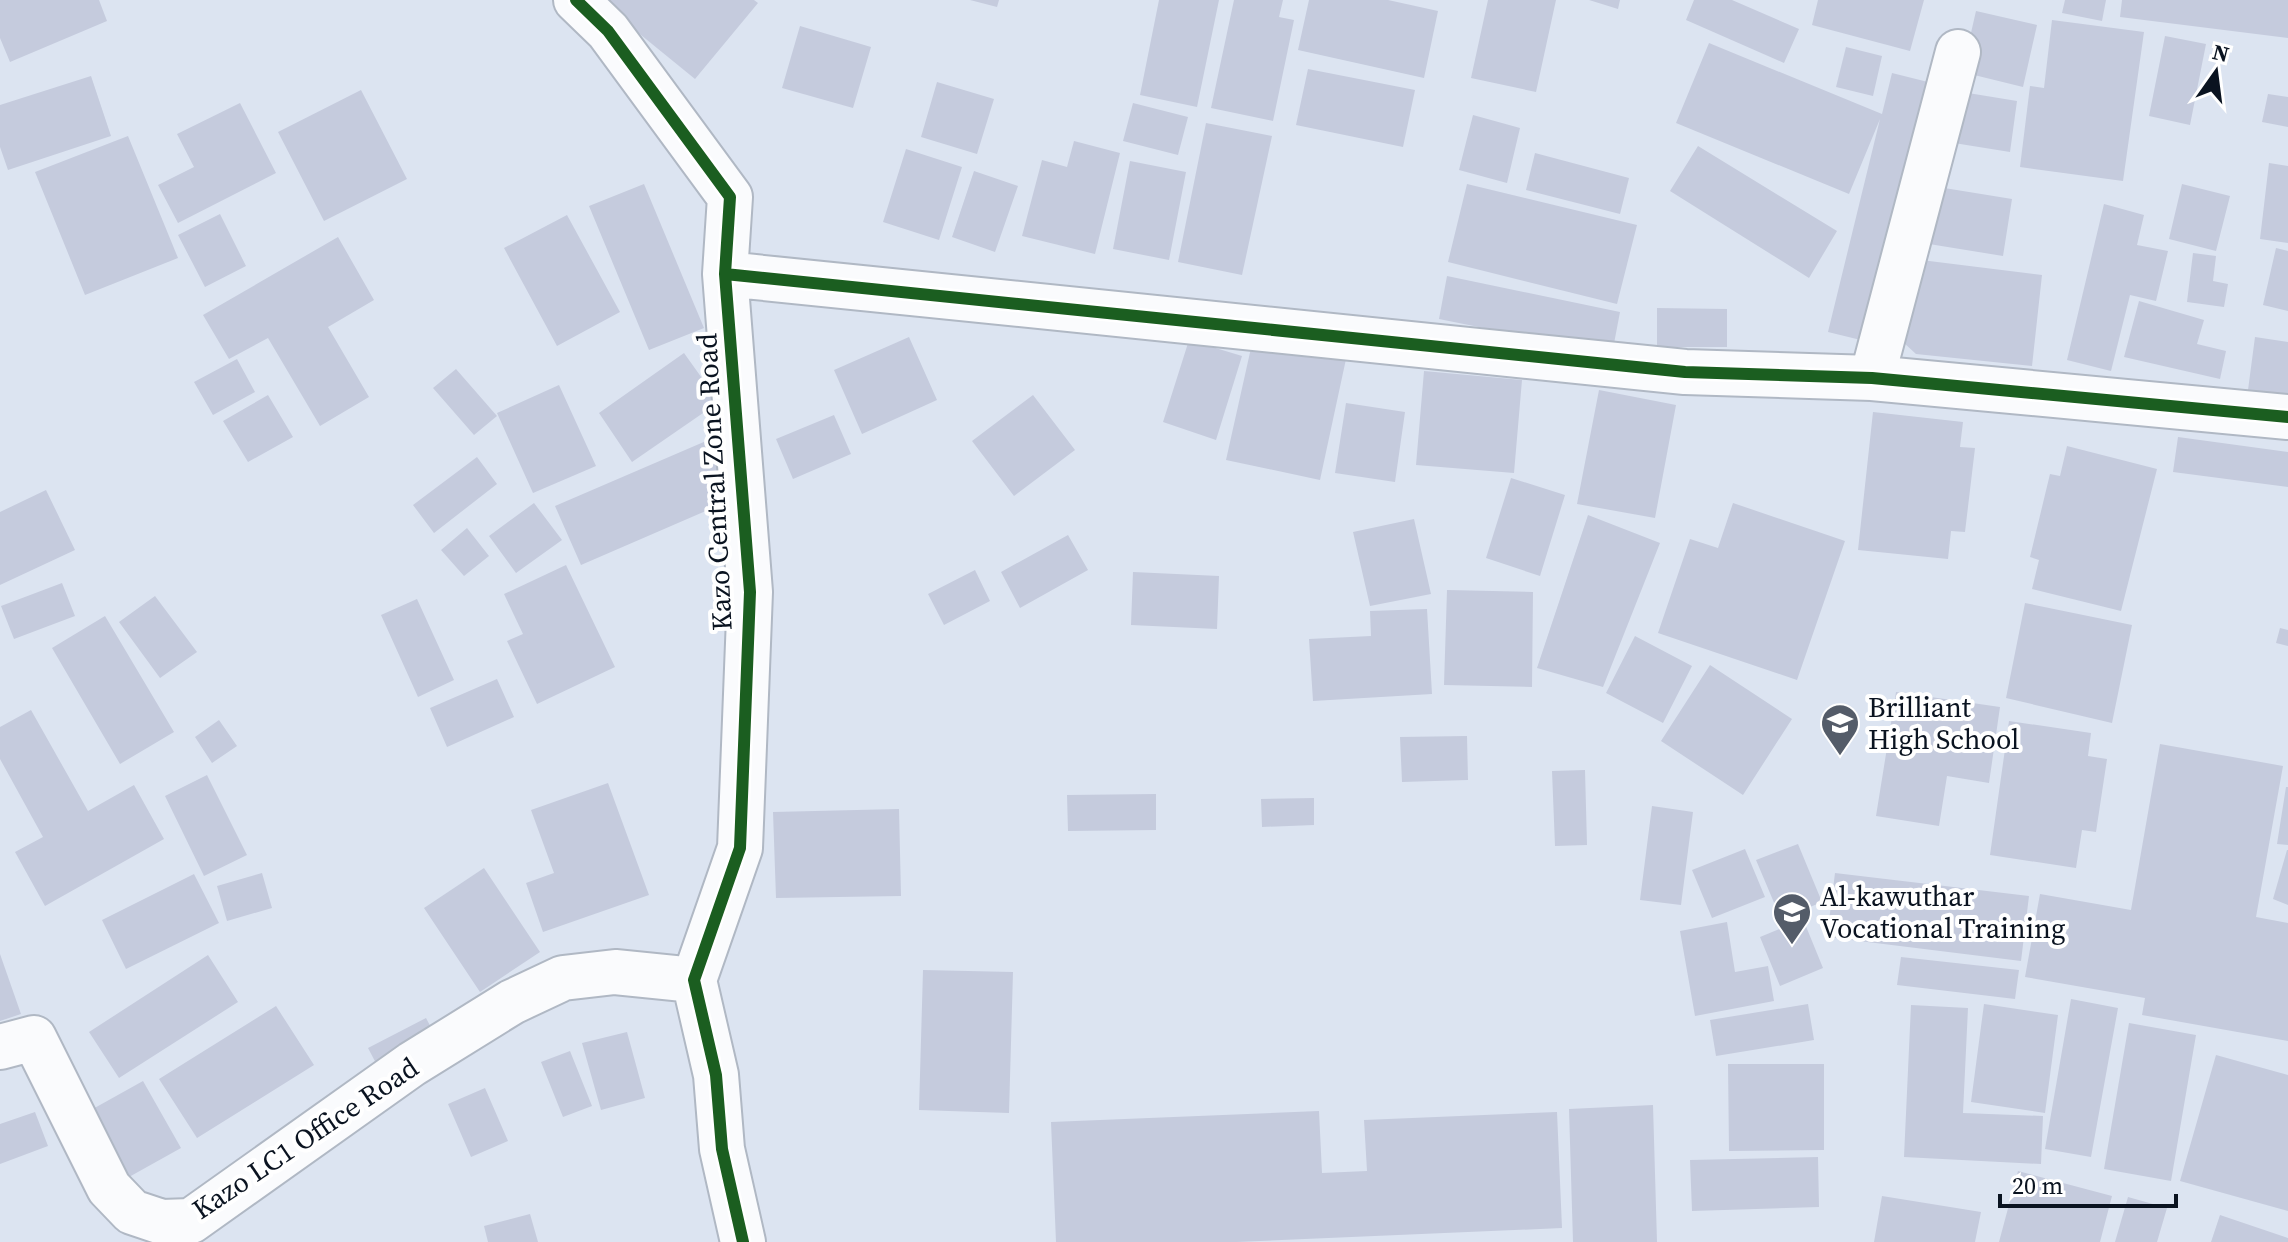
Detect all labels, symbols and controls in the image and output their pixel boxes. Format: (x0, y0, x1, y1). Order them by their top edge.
north arrow (2176, 32, 2256, 112)
text: N (2209, 36, 2232, 69)
street label: Kazo Central Zone Road (687, 332, 741, 632)
place label: Brilliant High School (1868, 688, 2019, 758)
school or university icon: Brilliant High School (1819, 702, 1861, 757)
place label: Al-kawuthar Vocational Training (1820, 877, 2066, 947)
school or university icon: Al-kawuthar Vocational Training (1771, 891, 1813, 946)
street label: Kazo LC1 Office Road (185, 1048, 426, 1228)
scale bar (2000, 1158, 2176, 1208)
text: 20 m (2012, 1169, 2063, 1202)

